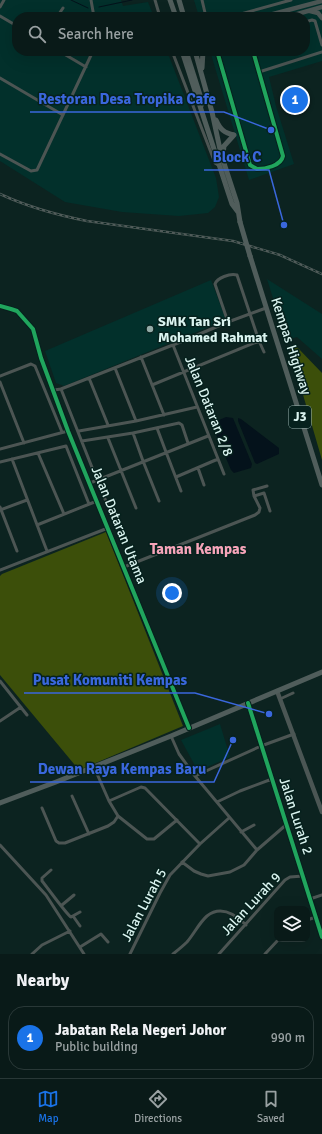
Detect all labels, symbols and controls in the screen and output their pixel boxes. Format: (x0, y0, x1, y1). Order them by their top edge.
search box (12, 12, 310, 56)
icon: search (26, 23, 48, 45)
text: Search here (58, 25, 134, 43)
callout: Restoran Desa Tropika Cafe (30, 85, 224, 112)
pin: 1 (282, 85, 308, 115)
text: Restoran Desa Tropika Cafe (38, 90, 216, 108)
callout: Block C (204, 143, 269, 170)
text: Block C (213, 148, 262, 166)
street label: Kempas Highway (267, 295, 315, 397)
place label: SMK Tan Sri Mohamed Rahmat (158, 313, 268, 346)
marker: SMK Tan Sri Mohamed Rahmat (145, 324, 155, 334)
street label: Jalan Dataran 2/8 (181, 353, 237, 459)
road number: J3 (289, 406, 311, 428)
street label: Jalan Dataran Utama (88, 464, 150, 586)
district label: Taman Kempas (150, 540, 247, 558)
your location (162, 583, 182, 603)
callout: Pusat Komuniti Kempas (24, 666, 195, 693)
text: Pusat Komuniti Kempas (33, 671, 188, 689)
callout: Dewan Raya Kempas Baru (30, 755, 214, 782)
text: Dewan Raya Kempas Baru (38, 760, 206, 778)
street label: Jalan Lurah 2 (276, 775, 316, 857)
street label: Jalan Lurah 5 (118, 866, 170, 944)
street label: Jalan Lurah 9 (218, 869, 284, 939)
map controls (274, 906, 310, 942)
button: layers (274, 906, 310, 942)
text: Nearby (16, 970, 69, 991)
text: Jabatan Rela Negeri Johor (55, 1021, 226, 1039)
text: 1 (26, 1030, 34, 1046)
text: 990 m (271, 1030, 305, 1046)
text: Public building (55, 1039, 138, 1055)
tab: Map (37, 1088, 59, 1125)
tab: Directions (134, 1088, 182, 1125)
tab: Saved (257, 1088, 285, 1125)

